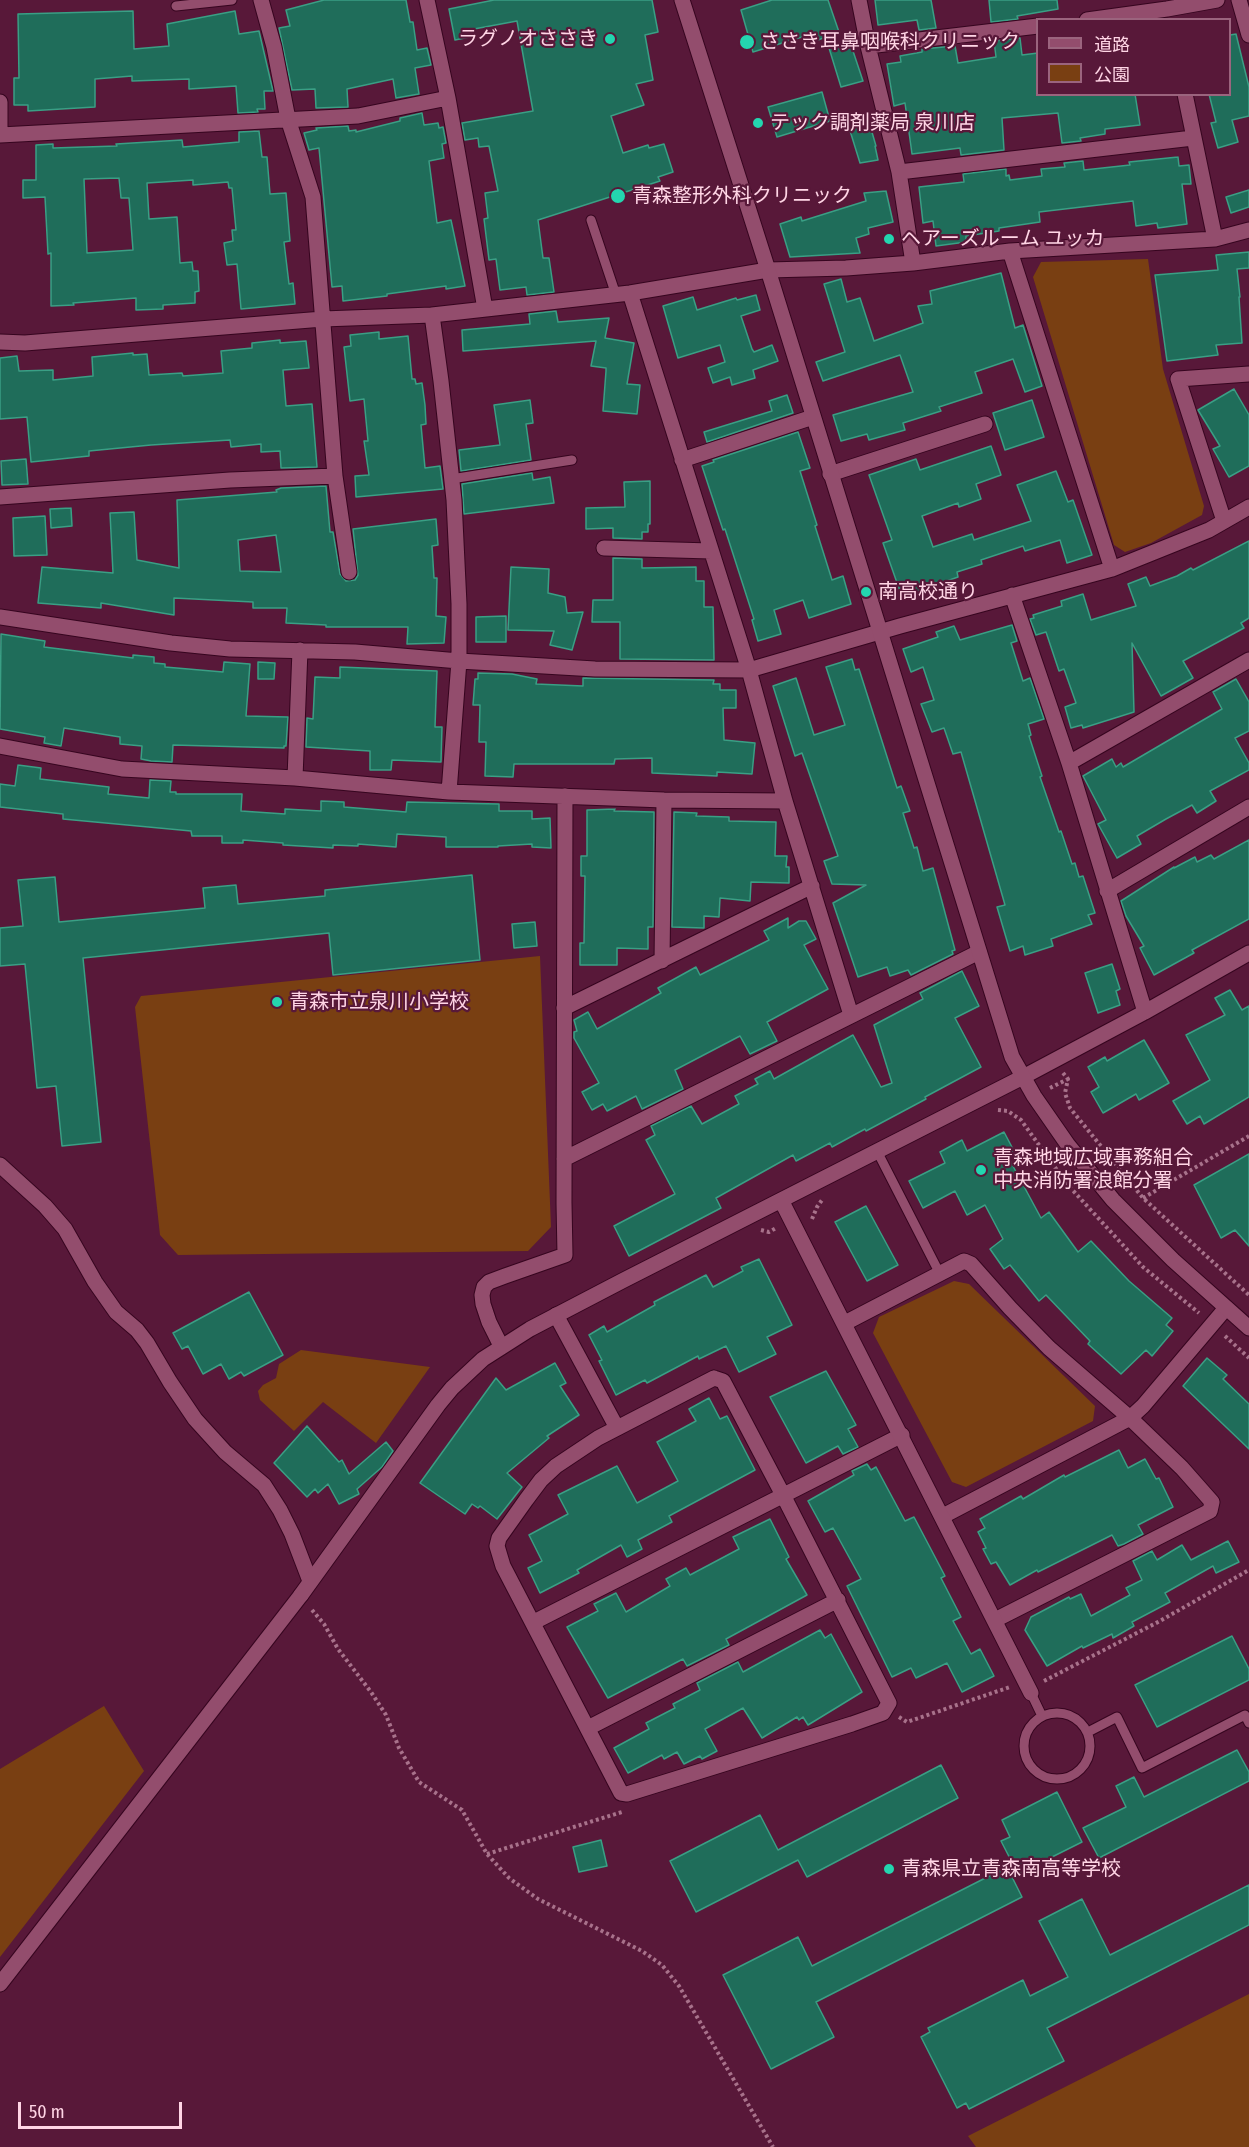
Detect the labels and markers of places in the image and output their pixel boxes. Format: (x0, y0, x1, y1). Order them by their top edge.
place label: ラグノオささき (458, 27, 598, 51)
place label: ささき耳鼻咽喉科クリニック (760, 30, 1020, 54)
marker: ラグノオささき (603, 32, 617, 46)
marker: ささき耳鼻咽喉科クリニック (738, 33, 756, 51)
place label: テック調剤薬局 泉川店 (770, 111, 975, 135)
marker: テック調剤薬局 泉川店 (751, 116, 765, 130)
place label: 青森整形外科クリニック (632, 184, 852, 208)
marker: 青森整形外科クリニック (609, 187, 627, 205)
place label: ヘアーズルーム ユッカ (901, 227, 1104, 251)
marker: ヘアーズルーム ユッカ (882, 232, 896, 246)
place label: 南高校通り (878, 580, 978, 604)
marker: 南高校通り (859, 585, 873, 599)
place label: 青森市立泉川小学校 (289, 990, 469, 1014)
marker: 青森市立泉川小学校 (270, 995, 284, 1009)
place label: 青森地域広域事務組合 中央消防署浪館分署 (993, 1146, 1193, 1193)
marker: 青森地域広域事務組合 中央消防署浪館分署 (974, 1163, 988, 1177)
place label: 青森県立青森南高等学校 (901, 1857, 1121, 1881)
marker: 青森県立青森南高等学校 (882, 1862, 896, 1876)

